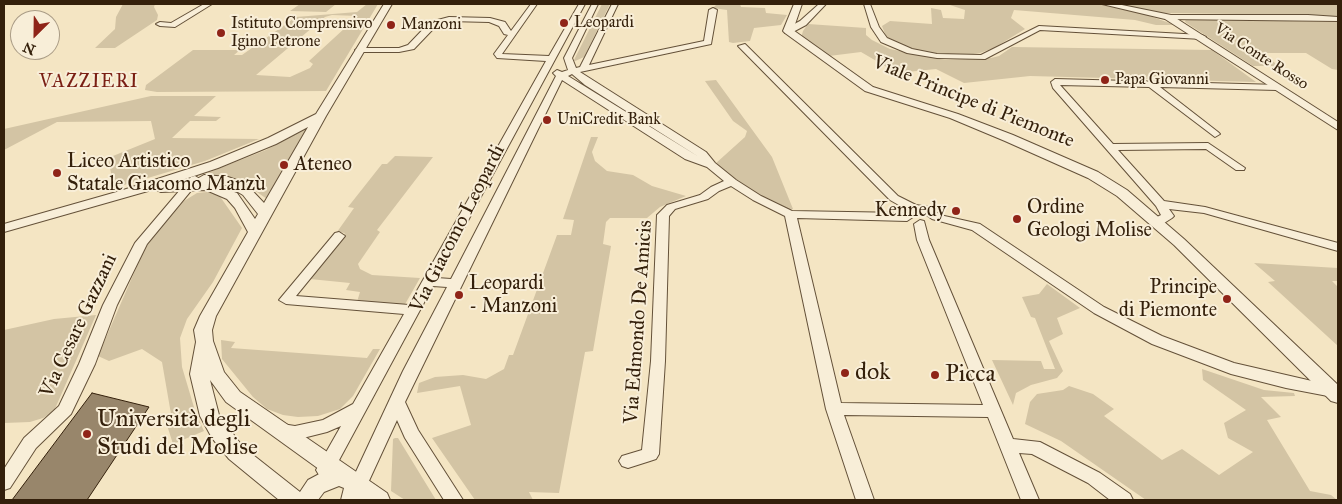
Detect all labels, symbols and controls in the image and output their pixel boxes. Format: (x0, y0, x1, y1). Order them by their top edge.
north arrow (10, 10, 60, 60)
place label: Leopardi (574, 13, 634, 33)
place label: Istituto Comprensivo Igino Petrone (231, 14, 372, 52)
place label: Manzoni (401, 15, 462, 35)
marker: Leopardi (558, 17, 570, 29)
marker: Manzoni (385, 19, 397, 31)
street label: Via Conte Rosso (1210, 19, 1312, 95)
marker: Istituto Comprensivo Igino Petrone (215, 27, 227, 39)
text: N (21, 38, 38, 58)
street label: Viale Principe di Piemonte (869, 50, 1077, 154)
place label: Papa Giovanni (1115, 70, 1209, 90)
district label: VAZZIERI (38, 71, 140, 93)
marker: Papa Giovanni (1099, 74, 1111, 86)
place label: UniCredit Bank (557, 110, 661, 130)
marker: UniCredit Bank (541, 114, 553, 126)
street label: Via Giacomo Leopardi (405, 141, 511, 317)
place label: Liceo Artistico Statale Giacomo Manzù (67, 150, 266, 197)
place label: Ateneo (294, 153, 352, 177)
marker: Ateneo (278, 159, 290, 171)
marker: Liceo Artistico Statale Giacomo Manzù (51, 167, 63, 179)
place label: Ordine Geologi Molise (1027, 196, 1152, 243)
place label: Kennedy (874, 199, 946, 223)
marker: Kennedy (950, 205, 962, 217)
marker: Ordine Geologi Molise (1011, 213, 1023, 225)
street label: Via Edmondo De Amicis (620, 219, 658, 425)
street label: Via Cesare Gazzani (35, 250, 123, 402)
place label: Leopardi - Manzoni (469, 272, 557, 319)
place label: Principe di Piemonte (1119, 276, 1217, 323)
marker: Leopardi - Manzoni (453, 289, 465, 301)
marker: Principe di Piemonte (1221, 293, 1233, 305)
place label: dok (855, 359, 890, 387)
place label: Picca (945, 361, 996, 389)
marker: dok (839, 367, 851, 379)
marker: Picca (929, 369, 941, 381)
place label: Università degli Studi del Molise (97, 406, 258, 462)
marker: Università degli Studi del Molise (81, 428, 93, 440)

